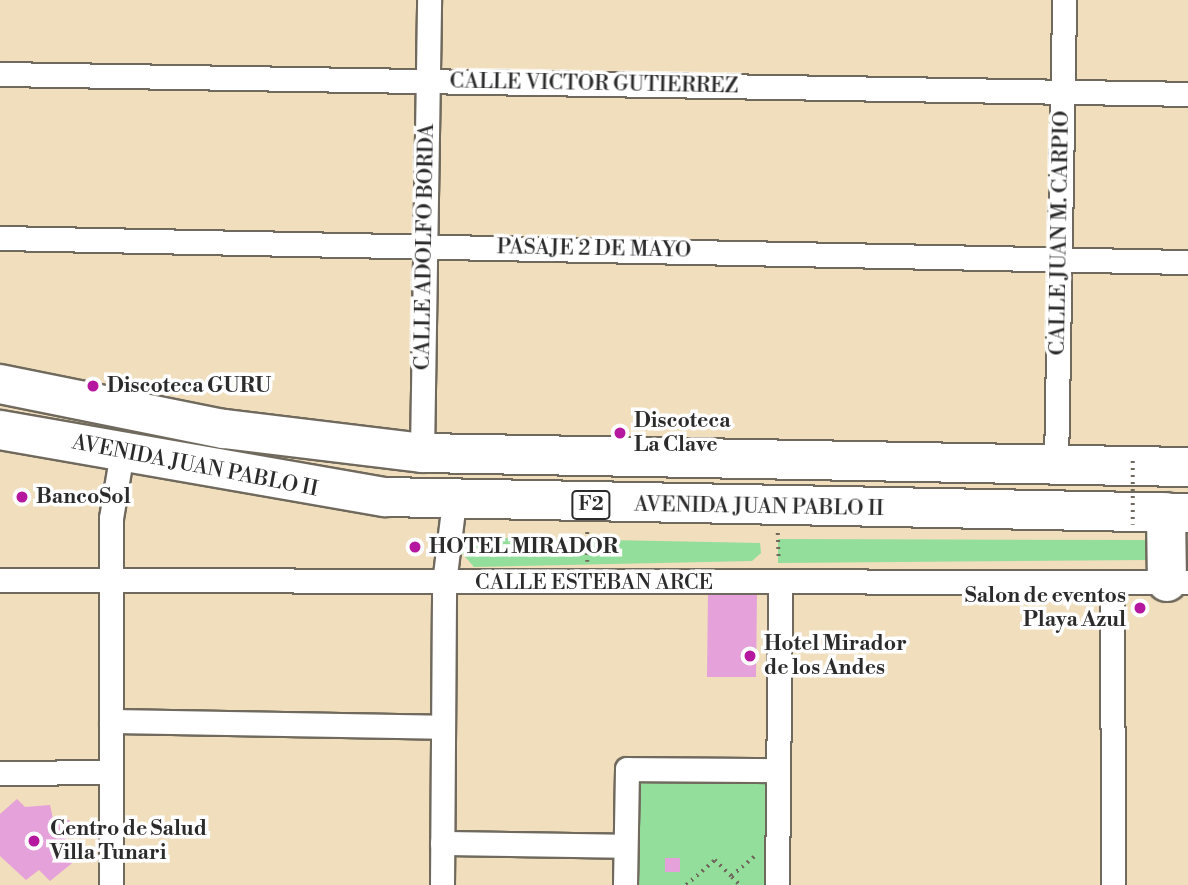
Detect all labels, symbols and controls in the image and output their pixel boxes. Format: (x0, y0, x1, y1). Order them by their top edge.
street label: CALLE VICTOR GUTIERREZ (449, 69, 739, 99)
street label: CALLE JUAN M. CARPIO (1045, 110, 1075, 356)
street label: CALLE ADOLFO BORDA (410, 123, 440, 371)
street label: PASAJE 2 DE MAYO (497, 235, 691, 263)
place label: Discoteca GURU (107, 373, 271, 399)
marker: Discoteca GURU (85, 378, 101, 394)
place label: Discoteca La Clave (634, 408, 731, 458)
marker: Discoteca La Clave (612, 425, 628, 441)
street label: AVENIDA JUAN PABLO II (70, 430, 320, 502)
place label: BancoSol (36, 484, 131, 510)
marker: BancoSol (14, 489, 30, 505)
road number: F2 (570, 490, 612, 520)
street label: AVENIDA JUAN PABLO II (634, 492, 884, 522)
place label: HOTEL MIRADOR (429, 534, 618, 560)
marker: HOTEL MIRADOR (407, 539, 423, 555)
street label: CALLE ESTEBAN ARCE (475, 570, 713, 596)
place label: Salon de eventos Playa Azul (965, 583, 1126, 633)
marker: Salon de eventos Playa Azul (1132, 600, 1148, 616)
place label: Hotel Mirador de los Andes (764, 631, 907, 681)
marker: Hotel Mirador de los Andes (742, 648, 758, 664)
place label: Centro de Salud Villa Tunari (50, 816, 207, 866)
marker: Centro de Salud Villa Tunari (24, 831, 44, 851)

